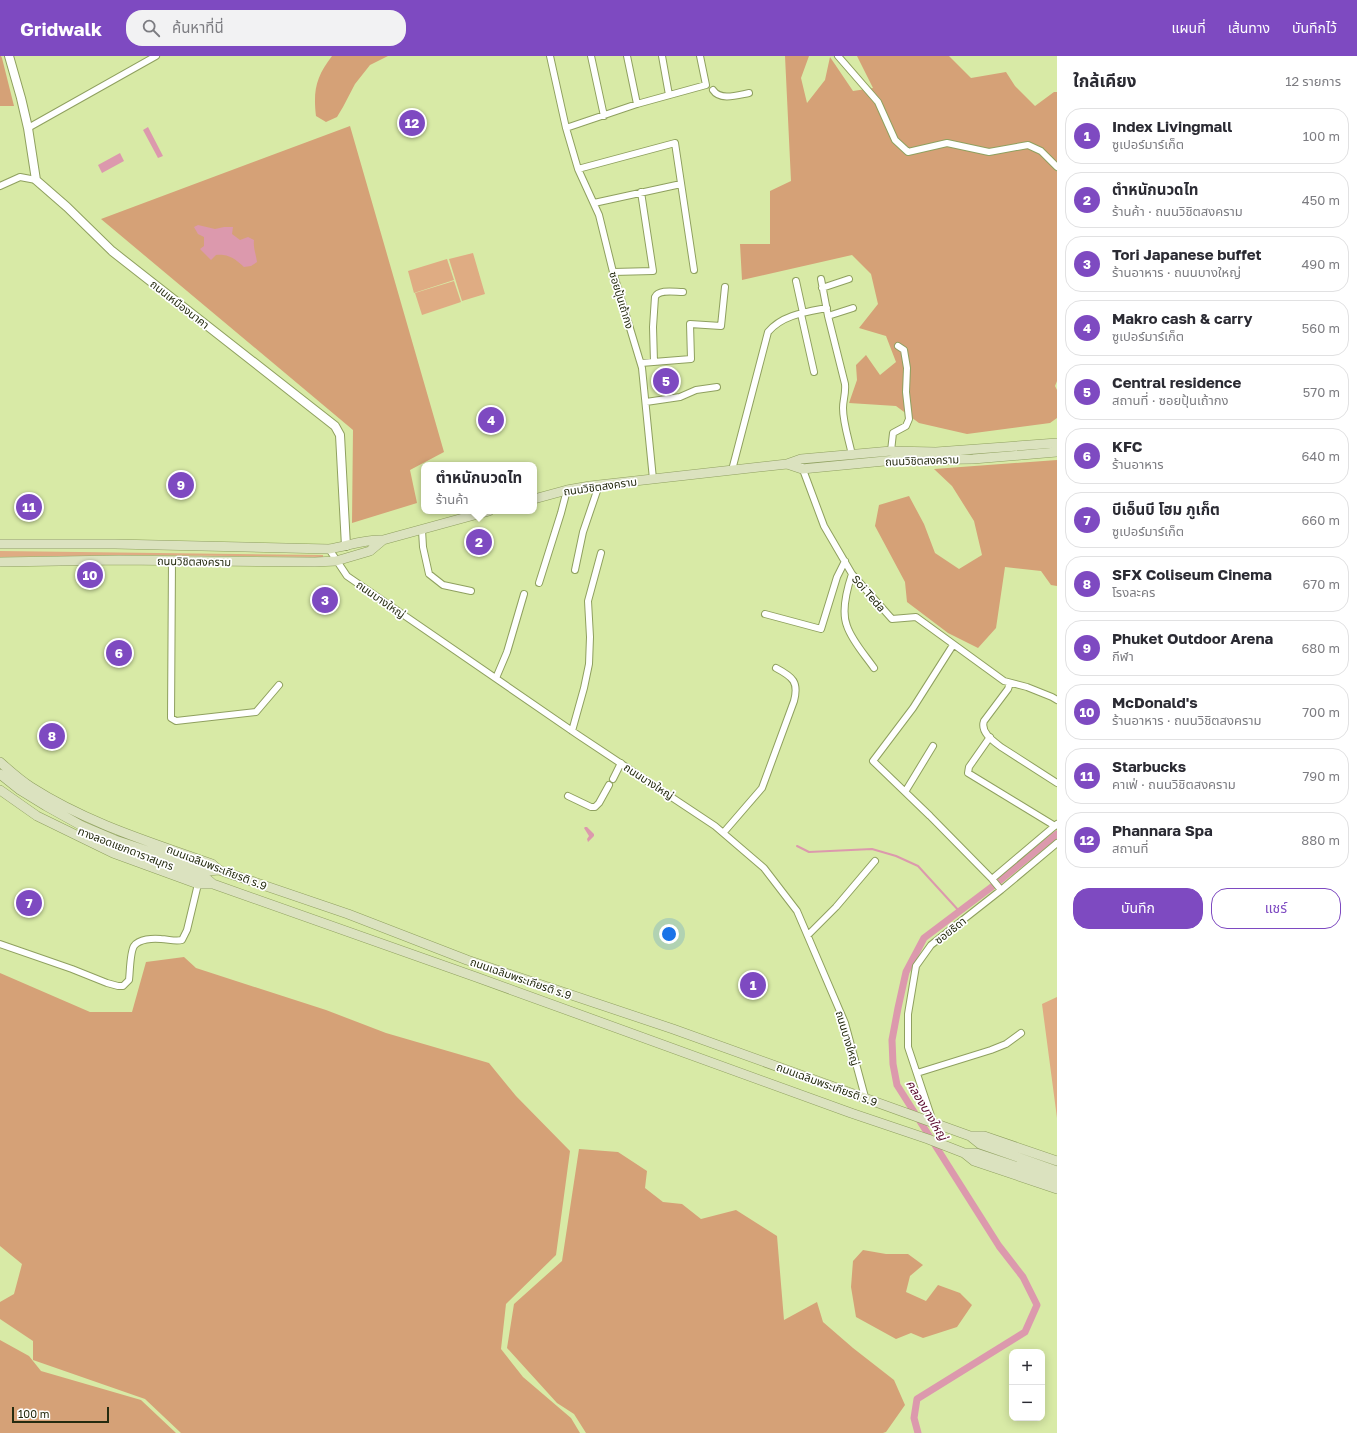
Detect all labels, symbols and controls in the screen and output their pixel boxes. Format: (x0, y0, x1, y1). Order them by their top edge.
search box (126, 10, 406, 46)
text: Gridwalk (20, 17, 102, 40)
icon: search (140, 17, 162, 39)
text: ค้นหาที่นี่ (172, 18, 224, 36)
text: แผนที่ (1172, 19, 1206, 36)
text: เส้นทาง (1228, 19, 1270, 36)
text: บันทึกไว้ (1292, 19, 1337, 36)
text: ใกล้เคียง (1073, 70, 1136, 91)
text: 12 รายการ (1285, 73, 1341, 89)
pin: 12 (399, 108, 425, 138)
text: Index Livingmall (1112, 117, 1232, 135)
text: 1 (1084, 128, 1090, 144)
text: 100 m (1303, 128, 1340, 144)
text: ซูเปอร์มาร์เก็ต (1112, 136, 1184, 152)
text: ตำหนักนวดไท (1112, 180, 1199, 198)
text: 2 (1083, 192, 1091, 208)
text: 450 m (1302, 192, 1340, 208)
text: ร้านค้า · ถนนวิชิตสงคราม (1112, 203, 1243, 219)
text: Tori Japanese buffet (1112, 245, 1261, 263)
text: 3 (1083, 256, 1091, 272)
text: 490 m (1301, 256, 1340, 272)
text: ร้านอาหาร · ถนนบางใหญ่ (1112, 264, 1241, 280)
street label: ซอยปุ้นเถ้ากง (606, 270, 637, 331)
street label: ถนนเหมืองนาคา (148, 277, 212, 331)
text: Makro cash & carry (1112, 309, 1252, 327)
text: 4 (1083, 320, 1091, 336)
text: 560 m (1302, 320, 1340, 336)
text: ซูเปอร์มาร์เก็ต (1112, 328, 1184, 344)
pin: 5 (653, 366, 679, 396)
text: Central residence (1112, 373, 1241, 391)
text: 5 (1083, 384, 1091, 400)
text: 570 m (1303, 384, 1340, 400)
text: สถานที่ · ซอยปุ้นเถ้ากง (1112, 392, 1229, 408)
pin: 4 (478, 405, 504, 435)
text: KFC (1112, 437, 1142, 455)
text: 6 (1083, 448, 1091, 464)
text: 640 m (1301, 448, 1340, 464)
street label: ถนนวิชิตสงคราม (885, 452, 959, 468)
text: ร้านอาหาร (1112, 456, 1164, 472)
popup (421, 462, 537, 514)
text: ตำหนักนวดไท (436, 468, 522, 486)
pin: 9 (168, 470, 194, 500)
street label: ถนนวิชิตสงคราม (562, 474, 638, 498)
text: ร้านค้า (436, 491, 469, 507)
pin: 11 (16, 492, 42, 522)
text: บีเอ็นบี โฮม ภูเก็ต (1112, 500, 1220, 518)
text: 7 (1083, 512, 1091, 528)
text: 660 m (1301, 512, 1340, 528)
text: ซูเปอร์มาร์เก็ต (1112, 523, 1184, 539)
pin: 2 (466, 527, 492, 557)
street label: ถนนวิชิตสงคราม (157, 554, 231, 568)
pin: 10 (77, 560, 103, 590)
text: SFX Coliseum Cinema (1112, 565, 1272, 583)
street label: Soi Teda (849, 572, 889, 614)
text: 8 (1083, 576, 1091, 592)
text: 670 m (1302, 576, 1340, 592)
street label: ถนนบางใหญ่ (354, 577, 408, 621)
text: โรงละคร (1112, 584, 1155, 600)
pin: 3 (312, 585, 338, 615)
text: Phuket Outdoor Arena (1112, 629, 1273, 647)
pin: 6 (106, 638, 132, 668)
text: 9 (1083, 640, 1091, 656)
text: 680 m (1301, 640, 1340, 656)
text: กีฬา (1112, 648, 1134, 664)
text: McDonald's (1112, 693, 1198, 711)
text: 10 (1079, 704, 1095, 720)
text: 700 m (1302, 704, 1340, 720)
text: ร้านอาหาร · ถนนวิชิตสงคราม (1112, 712, 1262, 728)
pin: 8 (39, 721, 65, 751)
text: Starbucks (1112, 757, 1186, 775)
street label: ถนนบางใหญ่ (622, 760, 676, 802)
text: 11 (1080, 768, 1094, 784)
text: 790 m (1302, 768, 1340, 784)
text: คาเฟ่ · ถนนวิชิตสงคราม (1112, 776, 1236, 792)
text: Phannara Spa (1112, 821, 1213, 839)
street label: ทางลอดแยกดาราสมุทร (76, 824, 176, 873)
text: 12 (1080, 832, 1094, 848)
text: 880 m (1301, 832, 1340, 848)
text: สถานที่ (1112, 840, 1148, 856)
street label: ถนนเฉลิมพระเกียรติ ร.9 (165, 842, 269, 892)
pin: 7 (16, 888, 42, 918)
button: บันทึก (1073, 888, 1203, 929)
button: แชร์ (1211, 888, 1341, 929)
street label: ซอยธิดา (932, 914, 968, 946)
your location (659, 924, 679, 944)
street label: ถนนเฉลิมพระเกียรติ ร.9 (469, 955, 573, 1001)
pin: 1 (740, 970, 766, 1000)
street label: ถนนบางใหญ่ (833, 1009, 863, 1067)
street label: ถนนเฉลิมพระเกียรติ ร.9 (775, 1060, 879, 1108)
water label: คลองบางใหญ่ (903, 1077, 952, 1145)
map controls (1009, 1349, 1045, 1421)
button: + (1009, 1349, 1045, 1385)
button: − (1009, 1385, 1045, 1421)
scale bar (12, 1405, 109, 1424)
text: 100 m (18, 1407, 49, 1420)

